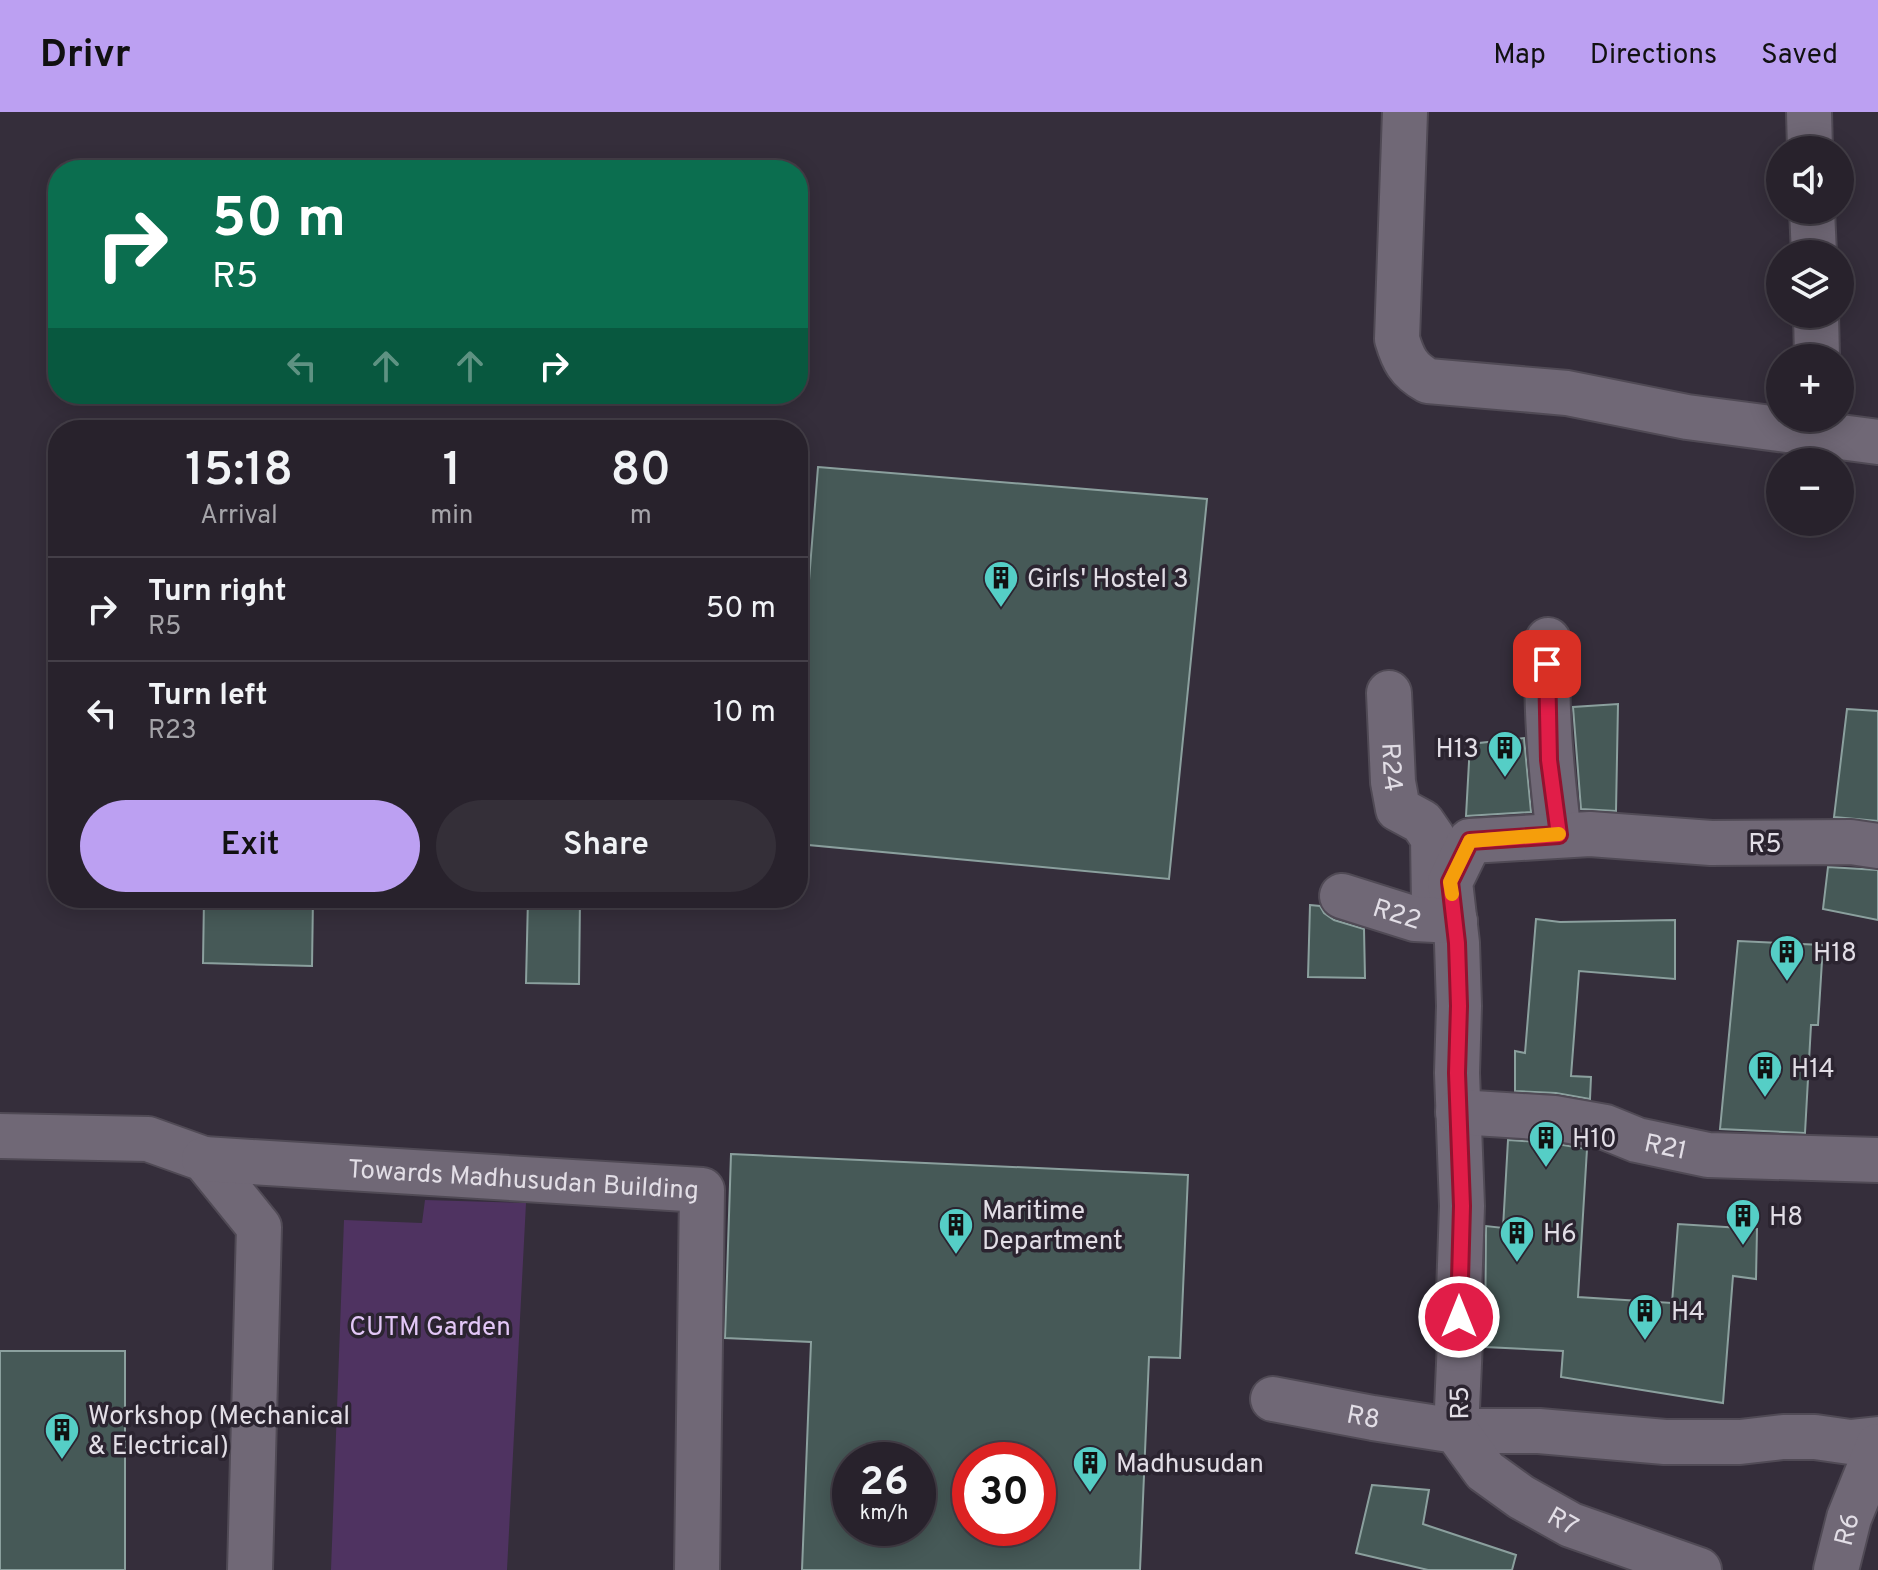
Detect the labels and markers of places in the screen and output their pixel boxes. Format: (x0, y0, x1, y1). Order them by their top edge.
building icon: Girls' Hostel 3 (982, 559, 1020, 609)
place label: Girls' Hostel 3 (1027, 564, 1189, 597)
pin (1513, 630, 1581, 698)
building icon: H13 (1486, 729, 1524, 779)
place label: H13 (1435, 734, 1479, 767)
building icon: H18 (1768, 933, 1806, 983)
place label: H18 (1813, 938, 1857, 971)
building icon: H14 (1746, 1049, 1784, 1099)
place label: H14 (1791, 1054, 1835, 1087)
building icon: H10 (1527, 1119, 1565, 1169)
place label: H10 (1572, 1124, 1617, 1157)
place label: Maritime Department (982, 1196, 1123, 1259)
building icon: H8 (1724, 1197, 1762, 1247)
place label: H8 (1769, 1202, 1803, 1235)
building icon: Maritime Department (937, 1206, 975, 1256)
building icon: H6 (1498, 1214, 1536, 1264)
place label: H6 (1543, 1219, 1577, 1252)
building icon: H4 (1626, 1292, 1664, 1342)
place label: H4 (1671, 1297, 1705, 1330)
place label: Workshop (Mechanical & Electrical) (88, 1401, 350, 1464)
building icon: Workshop (Mechanical & Electrical) (43, 1411, 81, 1461)
building icon: Madhusudan (1071, 1444, 1109, 1494)
place label: Madhusudan (1116, 1449, 1264, 1482)

